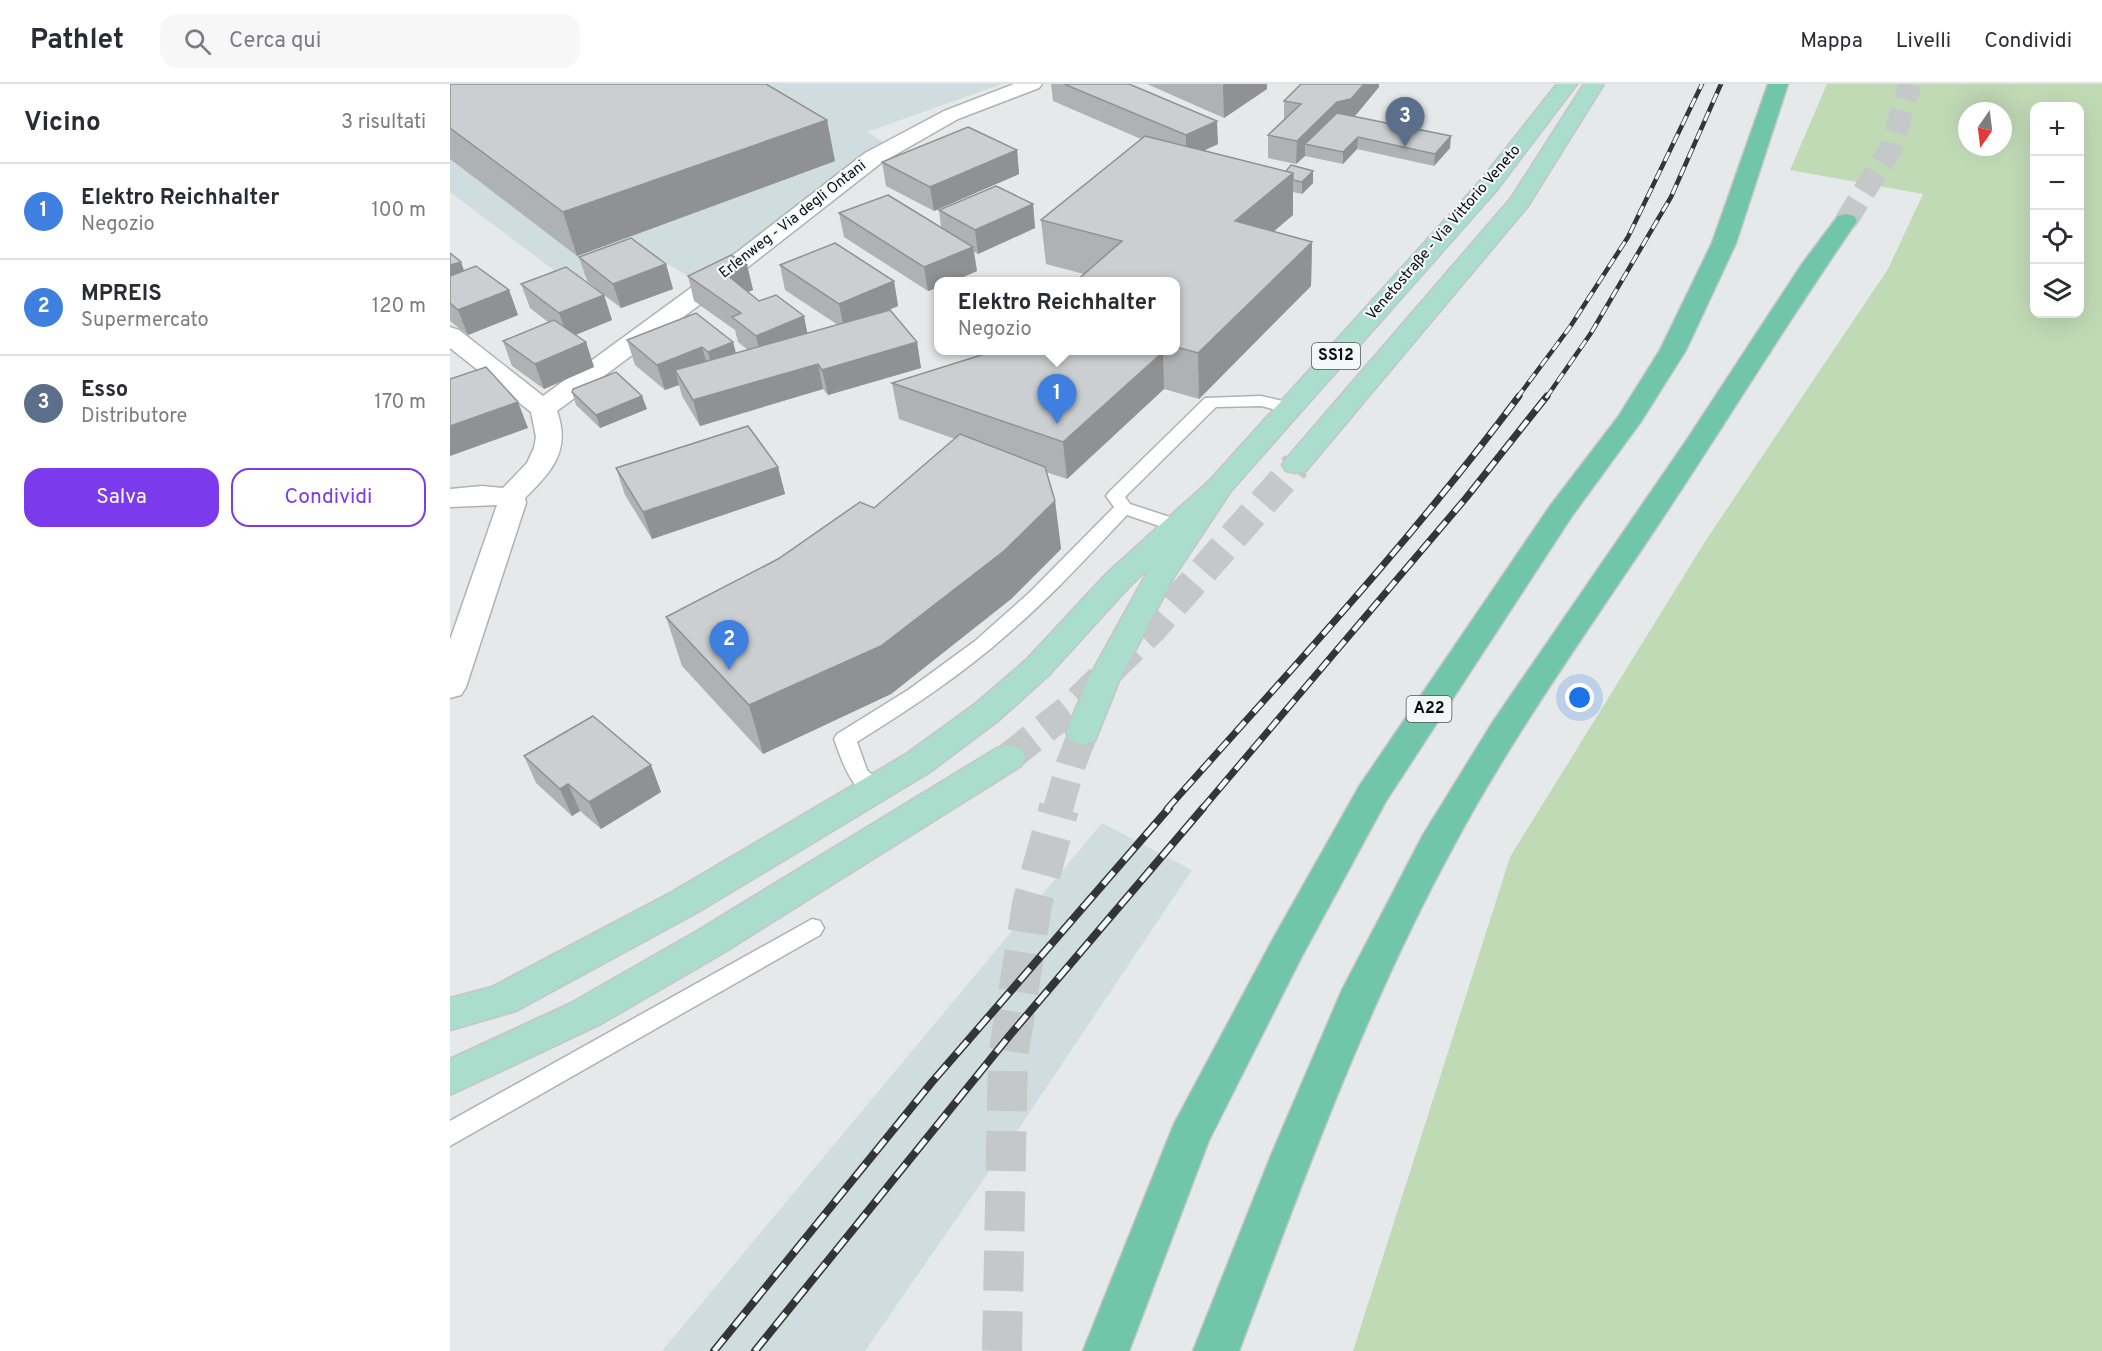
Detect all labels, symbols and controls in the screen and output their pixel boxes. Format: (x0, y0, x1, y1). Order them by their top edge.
search box (160, 14, 580, 68)
text: Pathlet (30, 23, 124, 59)
icon: search (181, 25, 214, 58)
text: Cerca qui (229, 28, 321, 55)
text: Mappa (1800, 28, 1863, 55)
text: Livelli (1896, 28, 1951, 55)
text: Condividi (1984, 28, 2072, 55)
pin: 3 (1386, 98, 1424, 147)
north arrow (1958, 102, 2012, 156)
map controls (2030, 102, 2084, 318)
button: + (2030, 102, 2084, 156)
text: Vicino (24, 107, 101, 140)
text: 3 risultati (341, 110, 426, 136)
street label: Venetostraße - Via Vittorio Veneto (1363, 141, 1525, 325)
button: − (2030, 156, 2084, 210)
street label: Erlenweg - Via degli Ontani (716, 157, 870, 283)
text: Elektro Reichhalter (81, 185, 279, 212)
text: 1 (40, 198, 48, 224)
text: 100 m (371, 198, 426, 224)
button: locate (2030, 210, 2084, 264)
text: Negozio (81, 212, 155, 238)
button: layers (2030, 264, 2084, 318)
popup (934, 277, 1180, 355)
text: MPREIS (81, 281, 162, 308)
text: Elektro Reichhalter (958, 290, 1156, 317)
text: 2 (37, 294, 50, 320)
text: 120 m (372, 294, 426, 320)
text: Supermercato (81, 308, 209, 334)
text: Negozio (958, 317, 1032, 343)
road number: SS12 (1312, 343, 1360, 369)
pin: 1 (1038, 374, 1076, 424)
text: Esso (81, 377, 128, 404)
text: 3 (38, 390, 50, 416)
text: 170 m (374, 390, 426, 416)
text: Distributore (81, 404, 187, 430)
button: Salva (24, 468, 219, 527)
button: Condividi (231, 468, 426, 527)
pin: 2 (710, 620, 748, 670)
your location (1565, 683, 1594, 712)
road number: A22 (1406, 696, 1452, 722)

